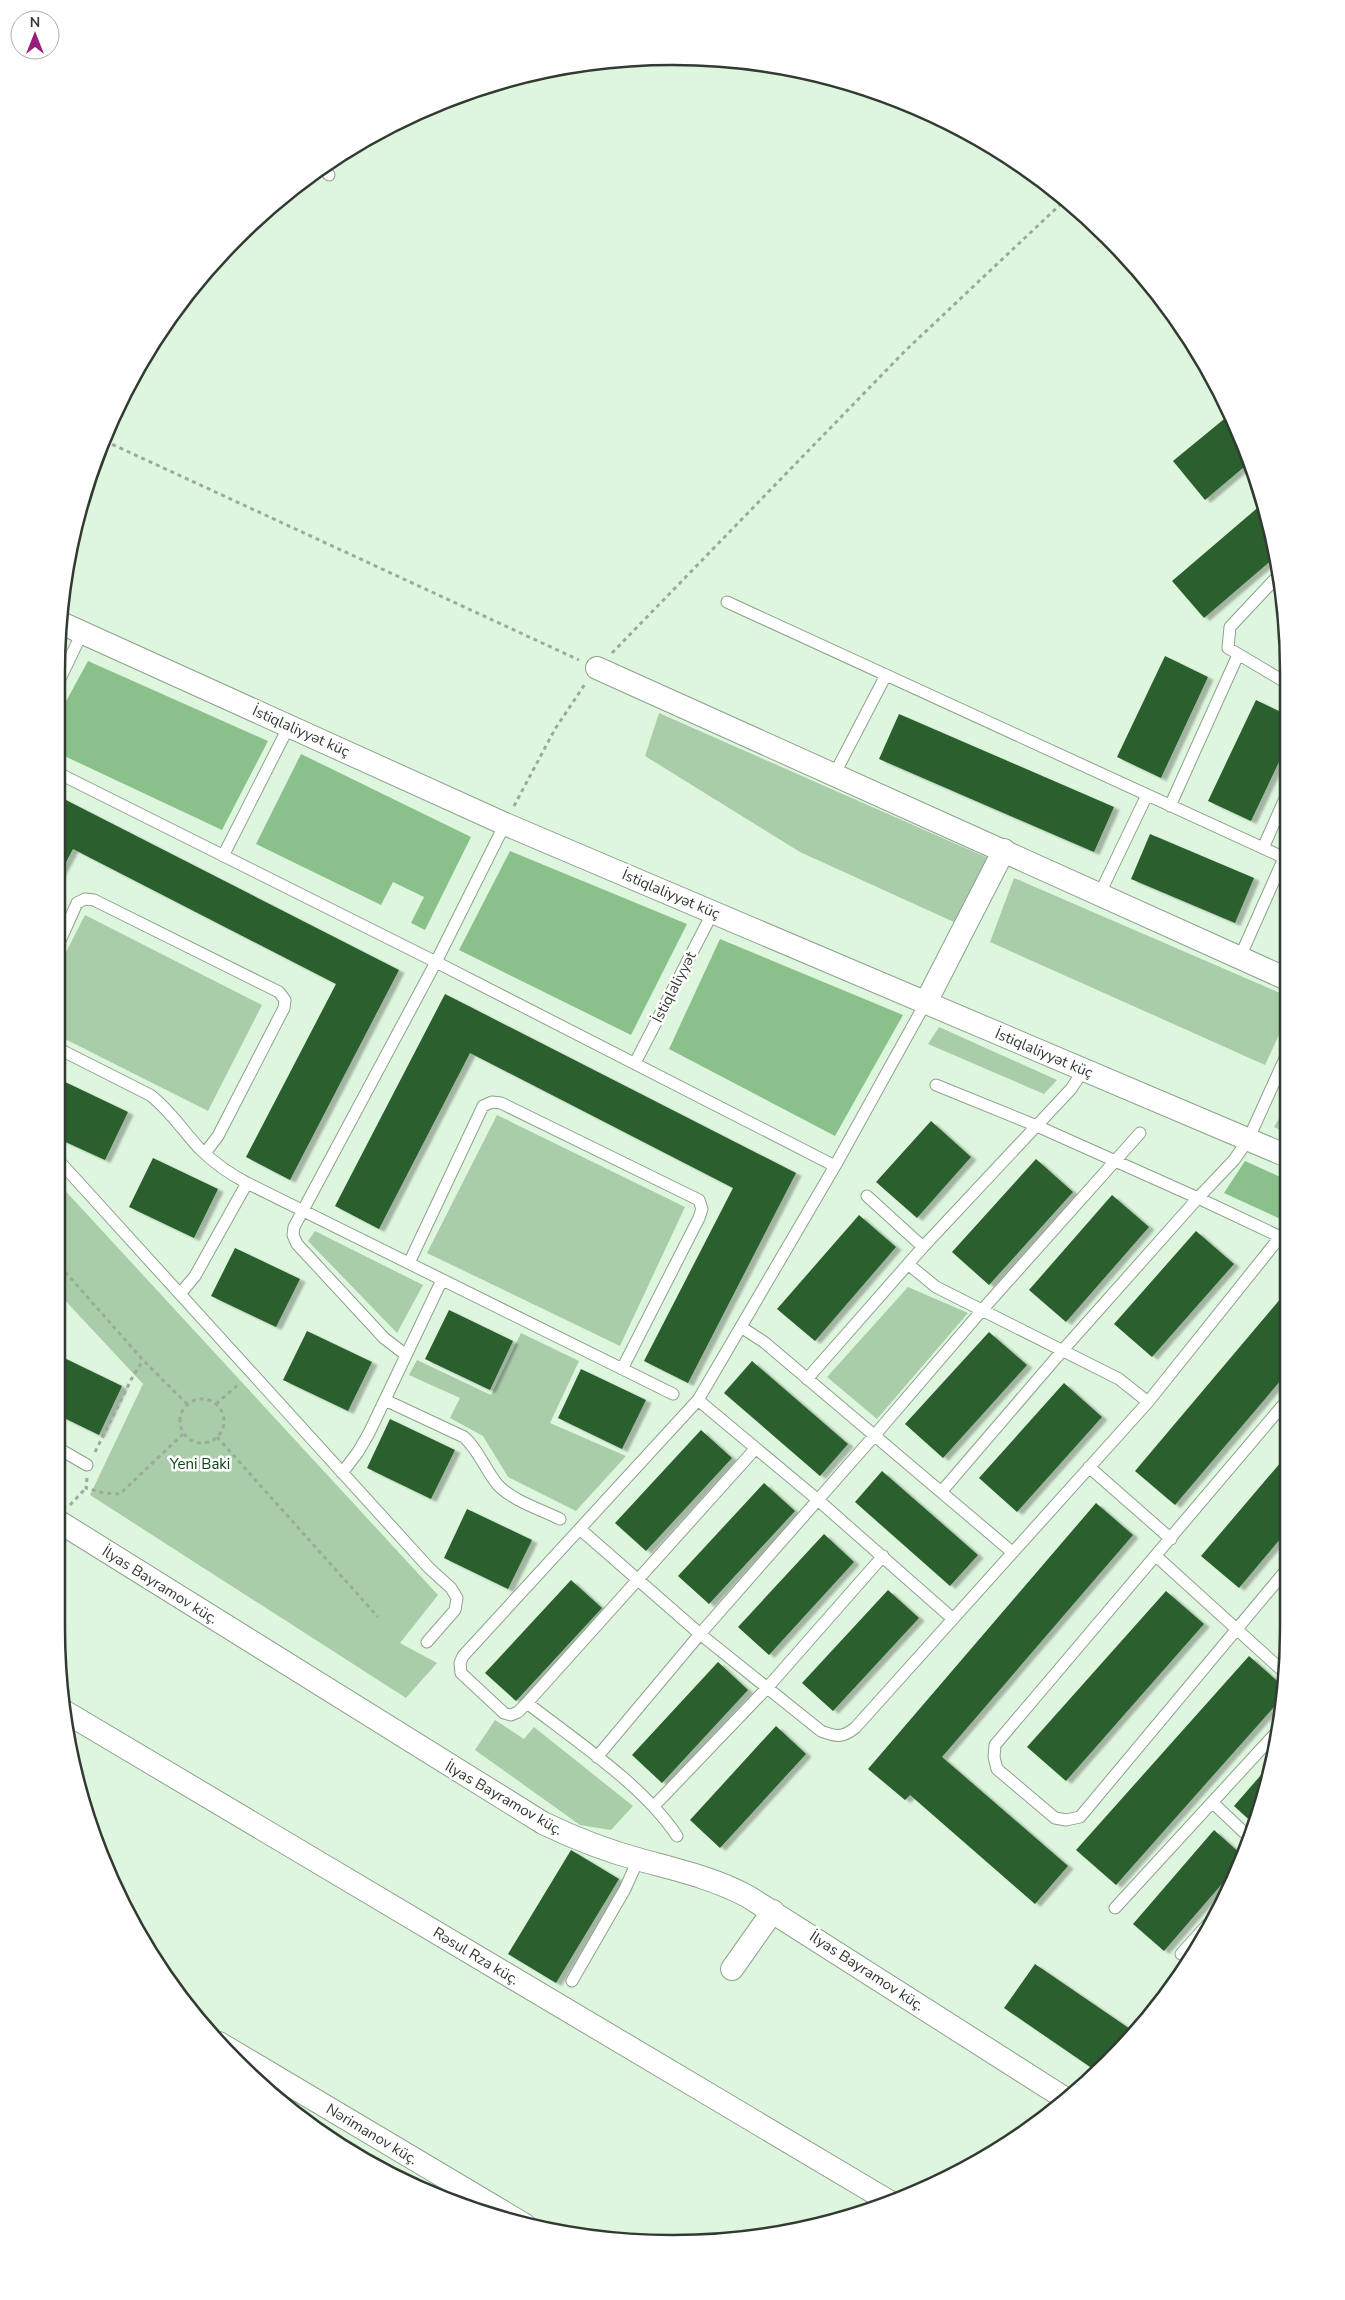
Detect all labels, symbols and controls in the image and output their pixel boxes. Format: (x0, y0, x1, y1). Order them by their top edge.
north arrow (10, 10, 60, 60)
text: N (30, 13, 40, 32)
street label: İstiqlaliyyət küç (249, 701, 353, 761)
street label: İstiqlaliyyət küç (619, 864, 723, 924)
street label: İstiqlaliyyət (647, 947, 701, 1026)
street label: İstiqlaliyyət küç (992, 1023, 1096, 1083)
park label: Yeni Baki (169, 1454, 230, 1474)
street label: İlyas Bayramov küç. (98, 1541, 222, 1629)
street label: İlyas Bayramov küç. (442, 1756, 566, 1840)
street label: Rəsul Rza küç. (429, 1922, 523, 1990)
street label: İlyas Bayramov küç. (806, 1926, 928, 2016)
street label: Nərimanov küç. (322, 2099, 422, 2169)

